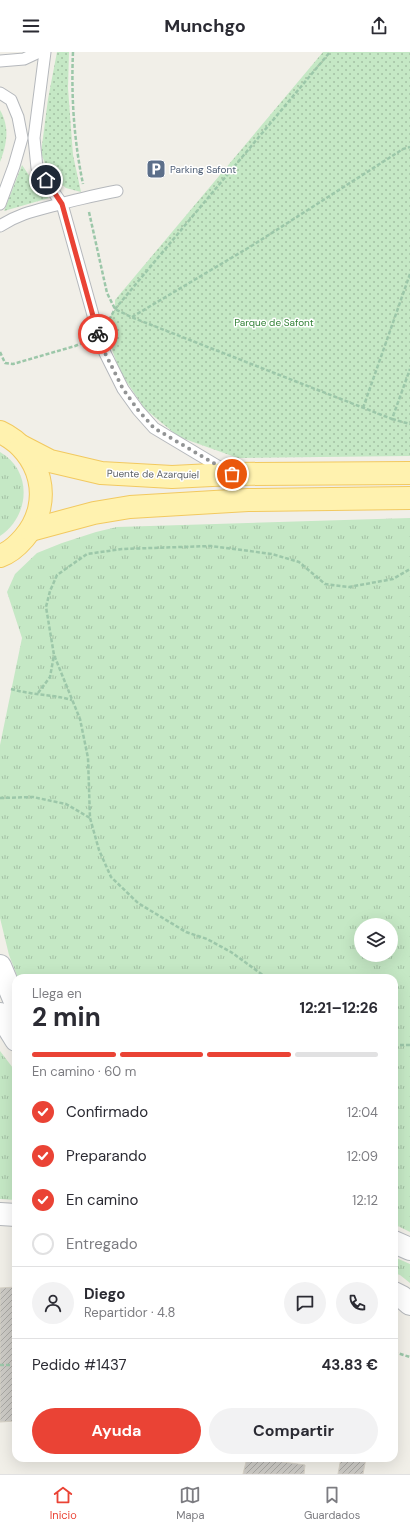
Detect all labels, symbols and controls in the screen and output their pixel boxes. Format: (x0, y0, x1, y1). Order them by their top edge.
text: Munchgo (164, 14, 246, 38)
icon: menu (20, 15, 42, 37)
icon: share (368, 15, 390, 37)
parking icon: Parking Safont (145, 158, 167, 180)
pin (29, 163, 63, 197)
place label: Parking Safont (170, 163, 236, 176)
icon: home (35, 169, 57, 191)
courier (78, 314, 118, 354)
park label: Parque de Safont (234, 316, 314, 329)
icon: bike (87, 323, 109, 345)
pin (215, 457, 249, 491)
icon: bag (221, 463, 243, 485)
street label: Puente de Azarquiel (107, 467, 199, 481)
map controls (354, 918, 398, 962)
button: layers (354, 918, 398, 962)
text: Llega en (32, 985, 82, 1002)
text: 12:21–12:26 (299, 998, 378, 1018)
text: 2 min (32, 1000, 101, 1034)
text: En camino · 60 m (32, 1063, 136, 1080)
icon: check (32, 1101, 54, 1123)
text: Confirmado (66, 1102, 148, 1122)
text: 12:04 (347, 1104, 378, 1121)
icon: check (32, 1145, 54, 1167)
text: Preparando (66, 1146, 147, 1166)
text: 12:09 (347, 1148, 378, 1165)
icon: check (32, 1189, 54, 1211)
text: En camino (66, 1190, 138, 1210)
text: 12:12 (352, 1192, 378, 1209)
text: Entregado (66, 1234, 138, 1254)
button: person (32, 1282, 74, 1324)
button: chat (284, 1282, 326, 1324)
button: phone (336, 1282, 378, 1324)
text: Diego (84, 1284, 125, 1304)
text: Repartidor · 4.8 (84, 1304, 175, 1321)
text: Pedido #1437 (32, 1355, 127, 1375)
text: 43.83 € (322, 1355, 378, 1375)
button: Ayuda (32, 1408, 201, 1454)
button: Compartir (209, 1408, 378, 1454)
tab: Inicio (50, 1484, 77, 1522)
tab: Mapa (176, 1484, 204, 1522)
tab: Guardados (304, 1484, 360, 1522)

